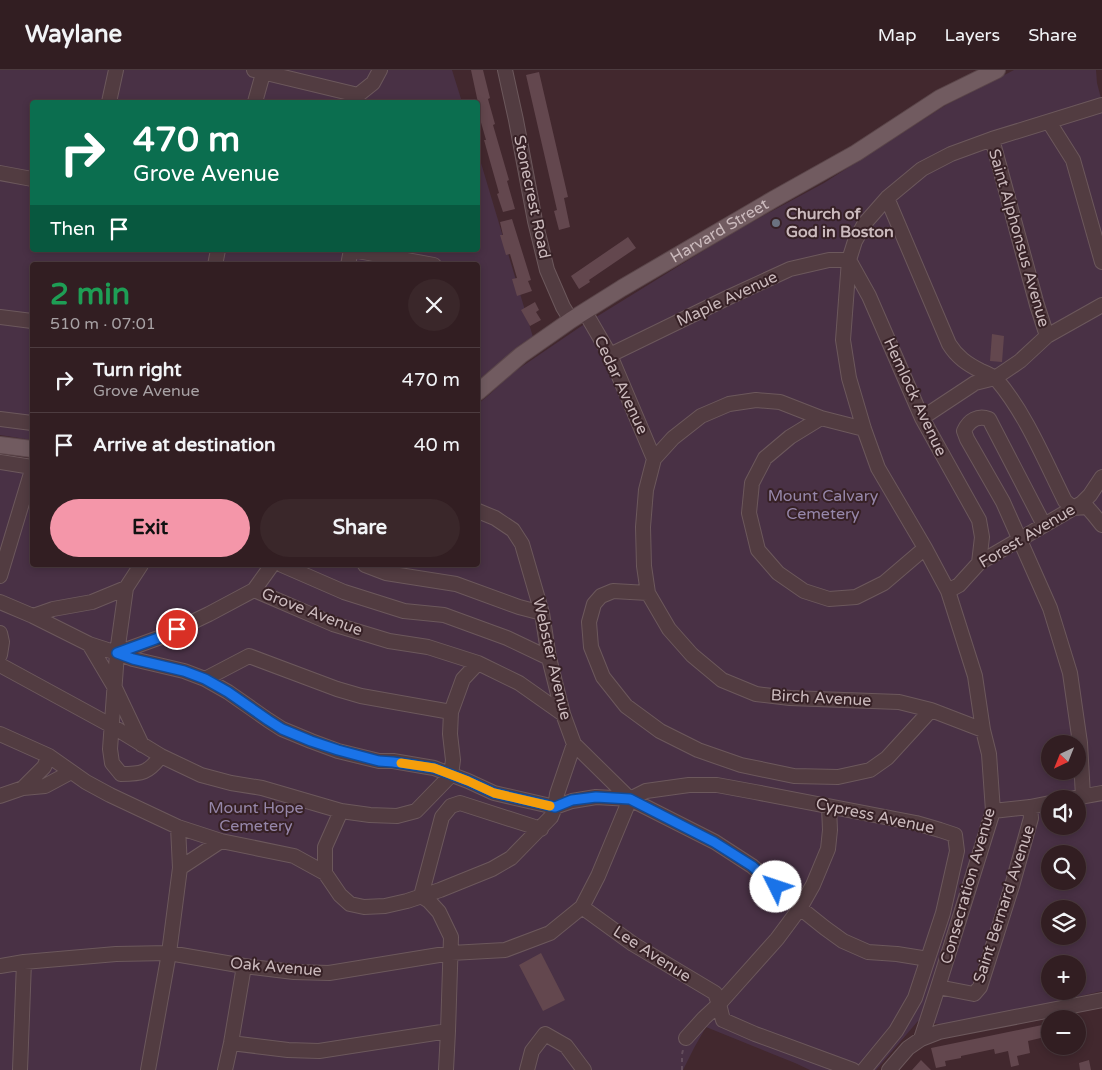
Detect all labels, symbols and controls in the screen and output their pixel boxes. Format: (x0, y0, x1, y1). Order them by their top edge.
text: Waylane (25, 20, 122, 49)
text: Map (878, 24, 917, 46)
text: Layers (945, 24, 1000, 46)
text: Share (1028, 24, 1077, 46)
text: 470 m (133, 119, 240, 161)
icon: right (50, 120, 115, 185)
street label: Stonecrest Road (509, 133, 555, 261)
street label: Saint Alphonsus Avenue (984, 147, 1054, 329)
text: Grove Avenue (133, 161, 279, 187)
street label: Harvard Street (667, 194, 772, 267)
place label: Church of God in Boston (786, 204, 894, 242)
icon: arrive (105, 215, 133, 243)
marker: Church of God in Boston (770, 217, 782, 229)
text: Then (50, 218, 95, 240)
street label: Maple Avenue (673, 267, 781, 331)
text: 2 min (50, 276, 130, 313)
button: close (408, 279, 460, 331)
text: 510 m · 07:01 (50, 314, 156, 334)
street label: Cedar Avenue (589, 332, 653, 438)
street label: Hemlock Avenue (879, 335, 951, 459)
text: Turn right (93, 359, 181, 381)
icon: right (50, 366, 78, 394)
text: 470 m (402, 369, 460, 391)
text: Grove Avenue (93, 381, 199, 401)
icon: arrive (50, 431, 78, 459)
text: Arrive at destination (93, 434, 276, 456)
text: 40 m (414, 434, 460, 456)
park label: Mount Calvary Cemetery (768, 486, 879, 524)
button: Exit (50, 499, 250, 557)
button: Share (260, 499, 460, 557)
street label: Forest Avenue (975, 499, 1079, 573)
street label: Grove Avenue (259, 584, 365, 640)
street label: Webster Avenue (528, 596, 576, 722)
pin (156, 608, 198, 650)
icon: arrive (163, 615, 191, 643)
street label: Birch Avenue (770, 685, 872, 711)
north arrow (1041, 735, 1086, 780)
map controls (1041, 735, 1086, 1055)
button: sound (1041, 790, 1086, 835)
street label: Cypress Avenue (814, 794, 936, 838)
park label: Mount Hope Cemetery (208, 798, 304, 836)
street label: Consecration Avenue (936, 806, 1000, 966)
street label: Saint Bernard Avenue (969, 822, 1039, 986)
button: search (1041, 845, 1086, 890)
position arrow (749, 860, 801, 912)
button: layers (1041, 900, 1086, 945)
street label: Lee Avenue (609, 921, 695, 987)
street label: Oak Avenue (229, 953, 323, 981)
button: + (1041, 955, 1086, 1000)
button: − (1041, 1010, 1086, 1055)

